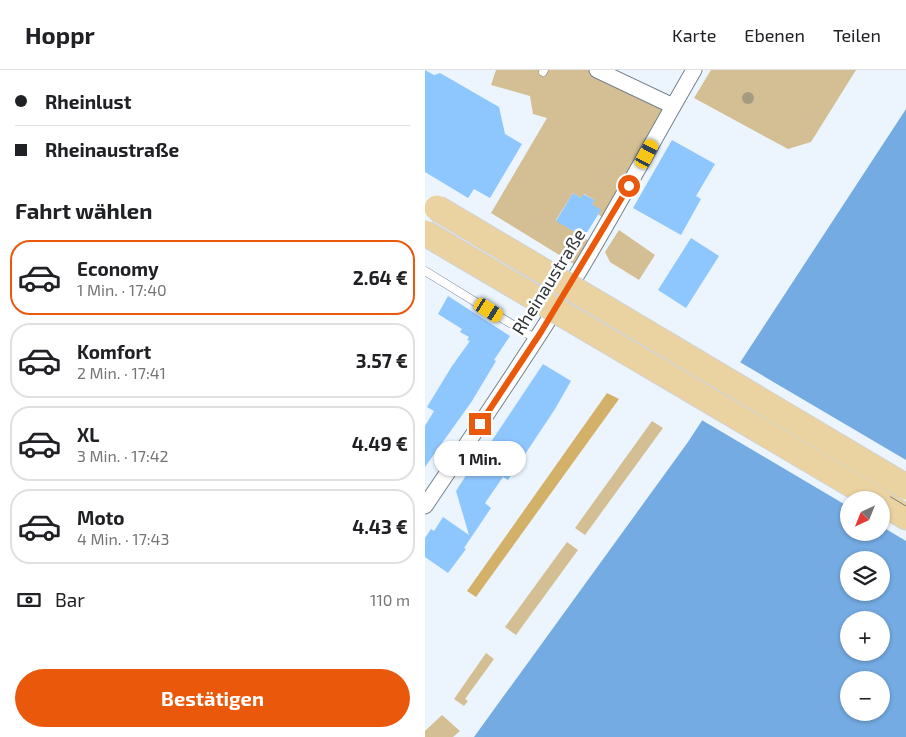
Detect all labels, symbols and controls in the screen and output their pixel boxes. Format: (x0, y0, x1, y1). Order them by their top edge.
text: Hoppr (25, 20, 95, 49)
text: Karte (672, 24, 716, 46)
text: Ebenen (744, 24, 805, 46)
text: Teilen (833, 24, 881, 46)
text: Rheinlust (45, 90, 131, 113)
car (633, 137, 660, 171)
text: Rheinaustraße (45, 138, 179, 161)
route start (618, 175, 640, 197)
text: Fahrt wählen (15, 197, 153, 223)
street label: Rheinaustraße (507, 224, 590, 339)
icon: car (17, 255, 62, 300)
text: Economy (77, 257, 159, 280)
text: 2.64 € (353, 266, 408, 289)
text: 1 Min. · 17:40 (77, 280, 167, 299)
car (472, 296, 505, 324)
icon: car (17, 338, 62, 383)
text: Komfort (77, 340, 151, 363)
text: 3.57 € (356, 349, 408, 372)
text: 2 Min. · 17:41 (77, 363, 166, 382)
route end (469, 413, 491, 435)
icon: car (17, 421, 62, 466)
text: XL (77, 423, 99, 446)
text: 4.49 € (352, 432, 408, 455)
callout: 1 Min. (434, 442, 526, 476)
text: 3 Min. · 17:42 (77, 446, 169, 465)
text: 1 Min. (459, 449, 501, 468)
north arrow (840, 491, 890, 541)
map controls (840, 491, 890, 721)
icon: car (17, 504, 62, 549)
text: Moto (77, 506, 125, 529)
text: 4.43 € (352, 515, 408, 538)
text: 4 Min. · 17:43 (77, 529, 169, 548)
button: layers (840, 551, 890, 601)
icon: cash (15, 586, 43, 614)
text: Bar (55, 588, 85, 611)
text: 110 m (370, 590, 410, 609)
button: + (840, 611, 890, 661)
button: Bestätigen (15, 669, 410, 727)
button: − (840, 671, 890, 721)

